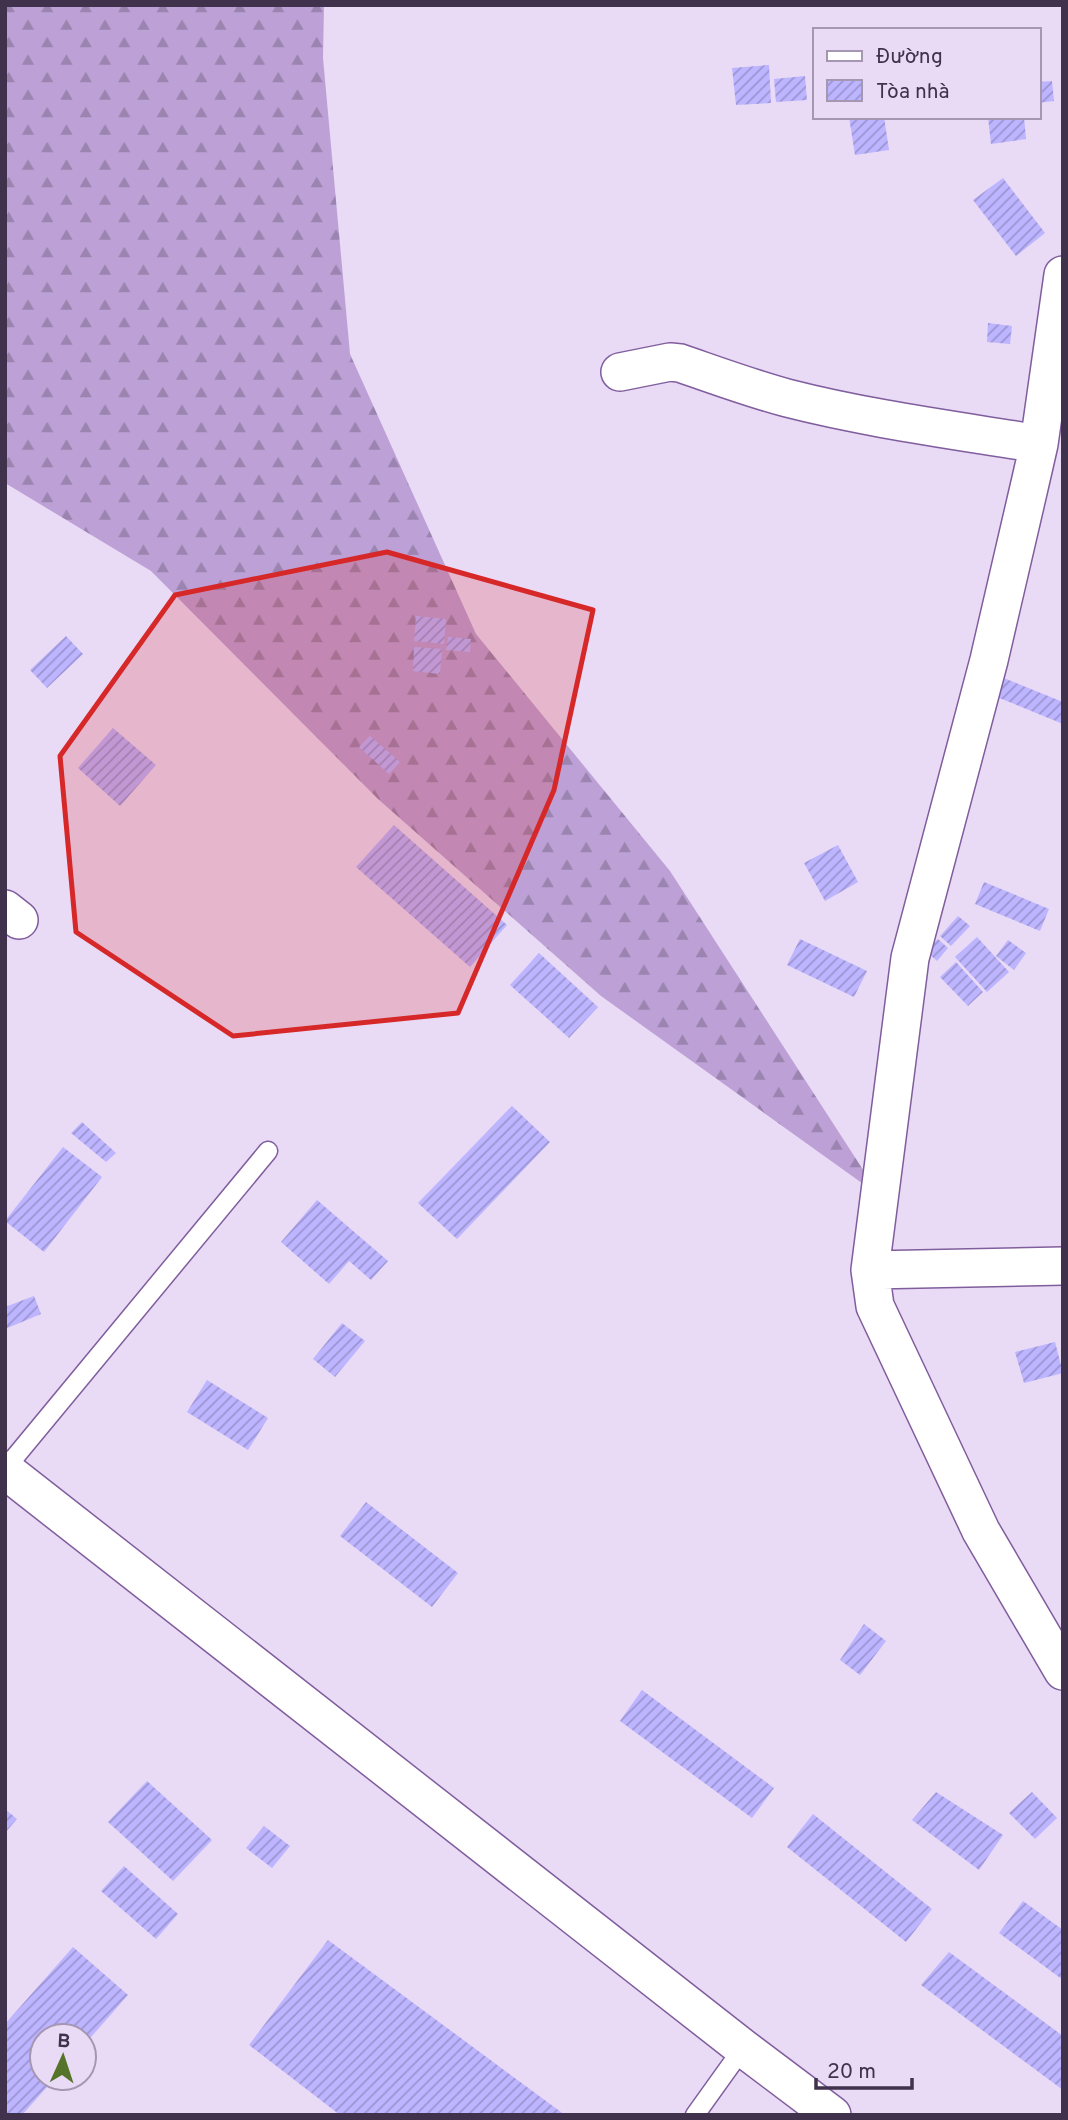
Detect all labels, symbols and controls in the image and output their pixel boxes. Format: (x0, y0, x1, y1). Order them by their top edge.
legend (813, 28, 1040, 119)
text: Đường (876, 44, 943, 71)
text: Tòa nhà (876, 79, 950, 106)
north arrow (28, 2022, 98, 2092)
text: B (57, 2030, 71, 2054)
scale bar (816, 2046, 912, 2090)
text: 20 m (827, 2059, 876, 2086)

